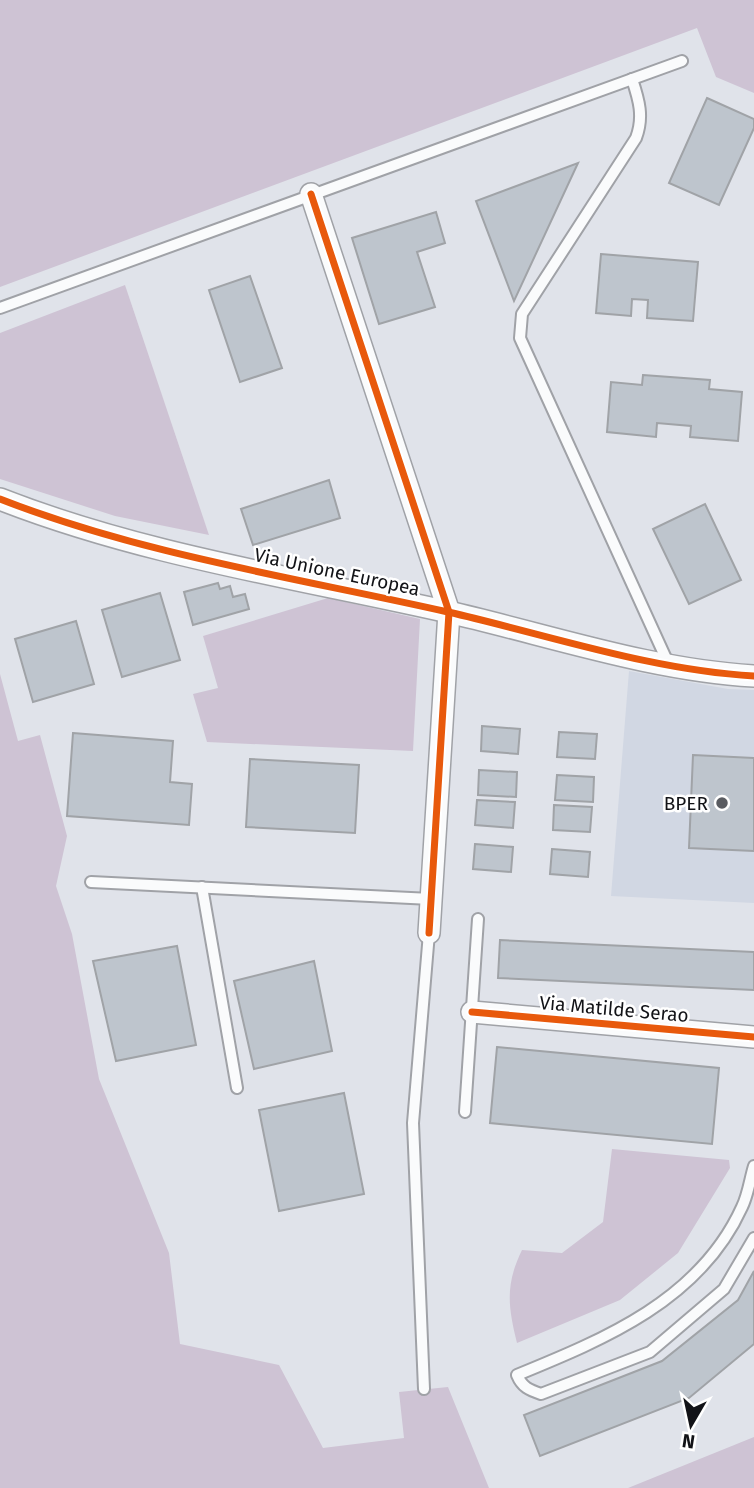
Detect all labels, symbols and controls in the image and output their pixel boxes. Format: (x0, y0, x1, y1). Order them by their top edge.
street label: Via Unione Europea (252, 543, 422, 601)
place label: BPER (664, 792, 708, 815)
marker: BPER (714, 795, 730, 811)
street label: Via Matilde Serao (538, 991, 690, 1027)
north arrow (656, 1390, 726, 1460)
text: N (680, 1429, 696, 1454)

